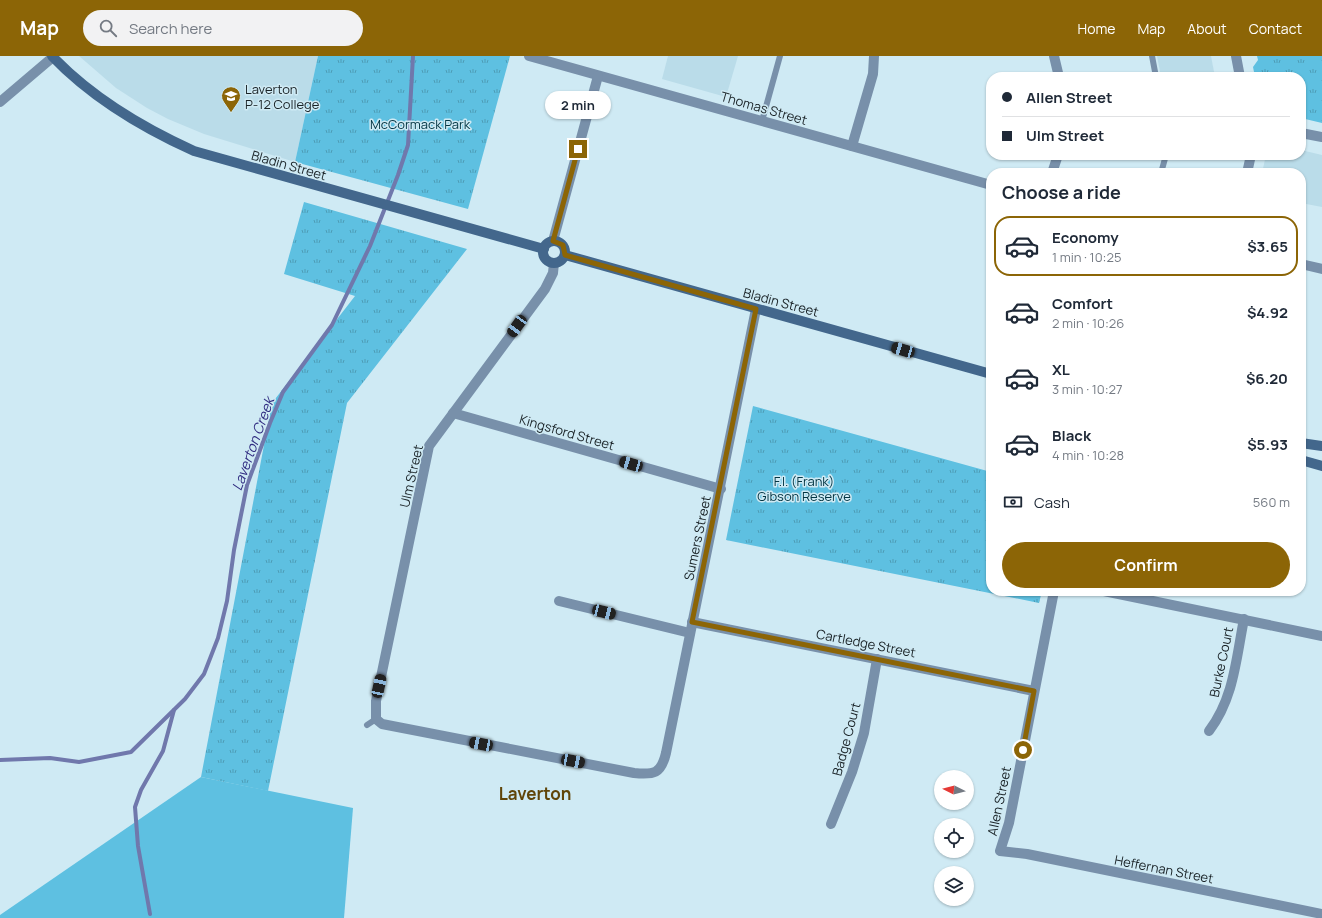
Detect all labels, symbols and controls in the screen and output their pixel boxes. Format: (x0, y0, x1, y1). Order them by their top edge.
search box (83, 10, 363, 46)
text: Map (20, 15, 59, 41)
icon: search (97, 17, 119, 39)
text: Search here (129, 18, 212, 39)
text: Home (1078, 19, 1115, 38)
text: Map (1137, 19, 1165, 38)
text: About (1187, 19, 1227, 38)
text: Contact (1249, 19, 1302, 38)
place label: Laverton P-12 College (245, 80, 320, 113)
school or university icon: Laverton P-12 College (220, 85, 242, 113)
street label: Thomas Street (719, 87, 809, 129)
text: Allen Street (1026, 87, 1112, 108)
callout: 2 min (545, 91, 611, 119)
text: 2 min (561, 96, 595, 114)
park label: McCormack Park (370, 115, 471, 133)
text: Ulm Street (1026, 125, 1104, 146)
route end (569, 140, 587, 158)
street label: Bladin Street (249, 146, 329, 184)
text: Choose a ride (1002, 180, 1121, 204)
text: Economy (1052, 227, 1119, 248)
icon: car (1004, 228, 1040, 264)
text: $3.65 (1247, 236, 1288, 257)
text: 1 min · 10:25 (1052, 248, 1121, 266)
street label: Bladin Street (741, 283, 821, 321)
text: Comfort (1052, 293, 1113, 314)
icon: car (1004, 294, 1040, 330)
text: $4.92 (1247, 302, 1288, 323)
car (505, 313, 529, 339)
text: 2 min · 10:26 (1052, 314, 1124, 332)
car (890, 341, 916, 359)
text: XL (1052, 359, 1070, 380)
icon: car (1004, 360, 1040, 396)
text: $6.20 (1246, 368, 1288, 389)
text: 3 min · 10:27 (1052, 380, 1123, 398)
water label: Laverton Creek (227, 393, 279, 493)
street label: Kingsford Street (517, 410, 617, 454)
text: Black (1052, 425, 1091, 446)
icon: car (1004, 426, 1040, 462)
text: $5.93 (1247, 434, 1288, 455)
street label: Ulm Street (395, 443, 427, 509)
text: 4 min · 10:28 (1052, 446, 1124, 464)
car (618, 455, 644, 473)
park label: F.I. (Frank) Gibson Reserve (757, 472, 851, 505)
icon: cash (1002, 491, 1024, 513)
text: Cash (1034, 492, 1070, 513)
text: 560 m (1253, 493, 1290, 511)
street label: Sumers Street (679, 494, 715, 582)
button: Confirm (1002, 542, 1290, 588)
car (591, 603, 617, 621)
street label: Cartledge Street (815, 625, 917, 661)
street label: Burke Court (1205, 625, 1237, 699)
car (371, 673, 387, 699)
street label: Badge Court (828, 700, 864, 778)
car (468, 736, 494, 752)
route start (1014, 741, 1032, 759)
car (560, 753, 586, 769)
street label: Allen Street (983, 765, 1015, 837)
north arrow (934, 770, 974, 810)
map controls (934, 770, 974, 906)
district label: Laverton (499, 782, 571, 805)
button: locate (934, 818, 974, 858)
street label: Heffernan Street (1113, 851, 1215, 887)
button: layers (934, 866, 974, 906)

